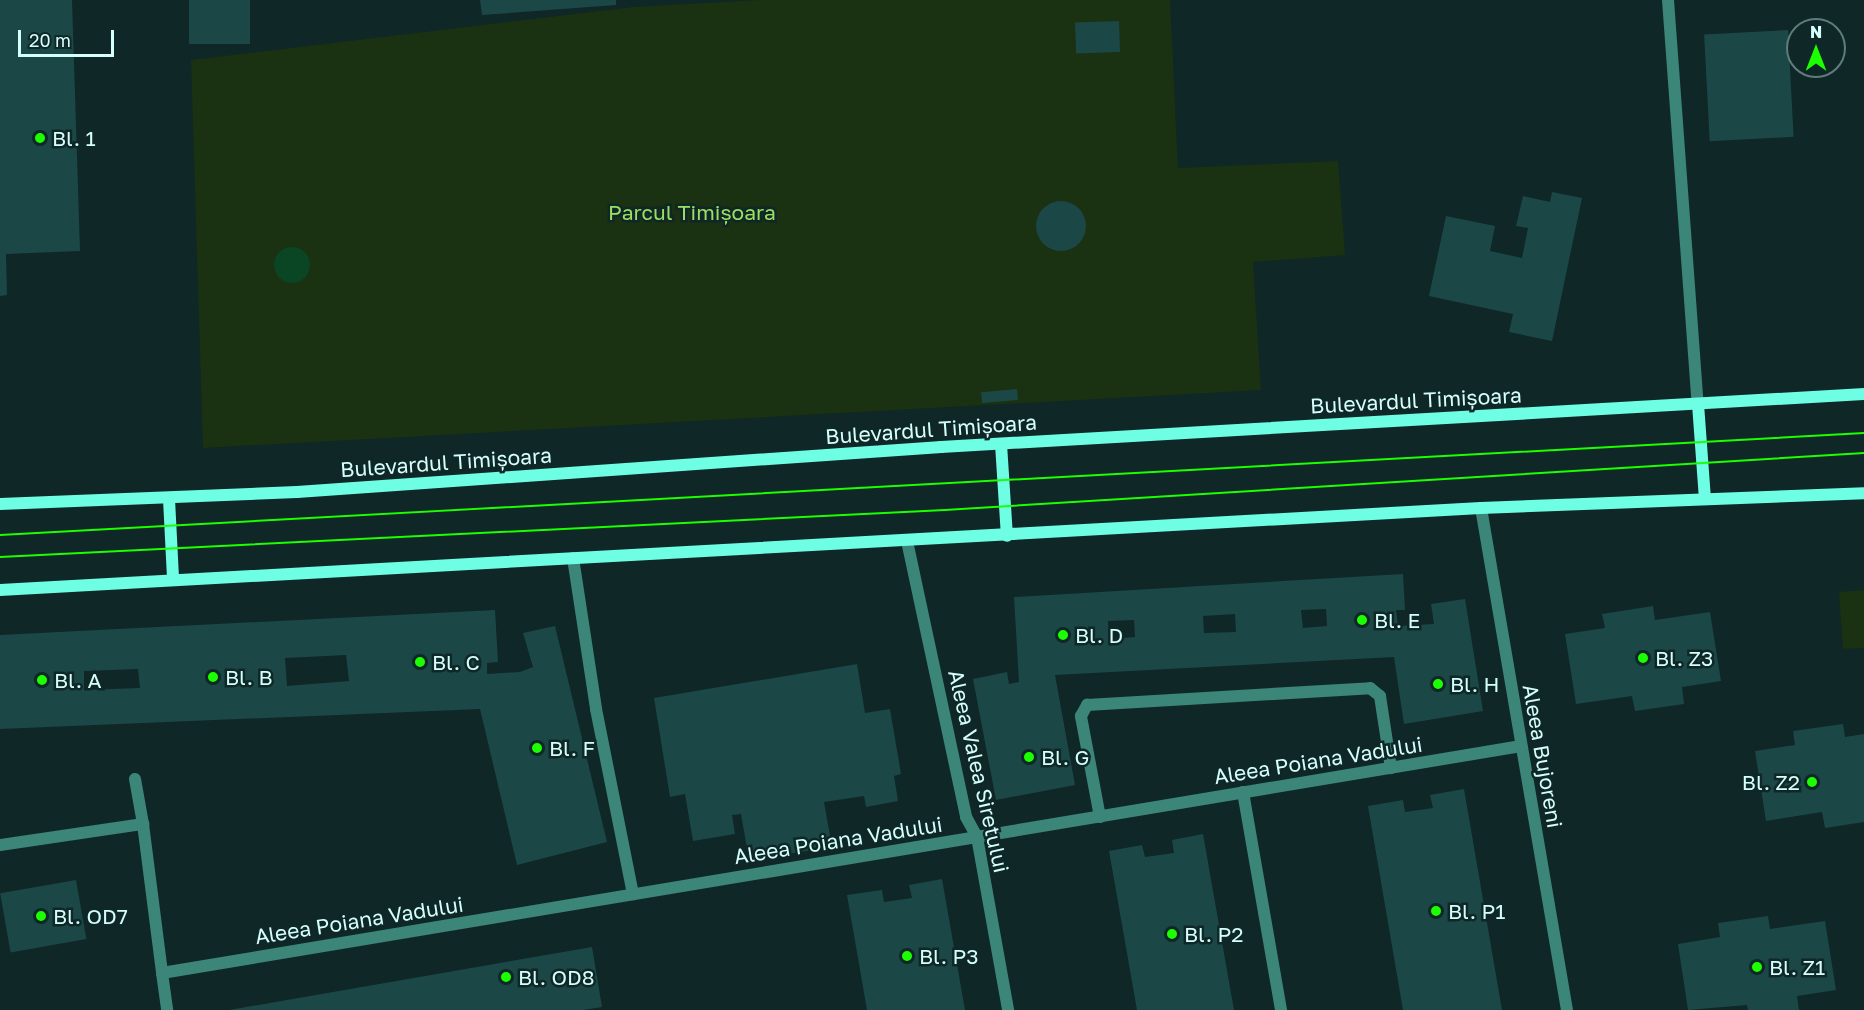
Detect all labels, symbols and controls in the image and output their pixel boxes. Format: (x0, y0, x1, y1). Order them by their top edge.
scale bar (21, 18, 117, 56)
north arrow (1786, 18, 1846, 78)
text: N (1810, 22, 1822, 42)
text: 20 m (29, 29, 71, 51)
place label: Bl. 1 (52, 125, 96, 151)
marker: Bl. 1 (33, 131, 47, 145)
park label: Parcul Timișoara (608, 199, 776, 225)
street label: Bulevardul Timișoara (1310, 382, 1522, 418)
street label: Bulevardul Timișoara (824, 409, 1038, 449)
street label: Bulevardul Timișoara (339, 442, 553, 482)
place label: Bl. E (1374, 607, 1420, 633)
marker: Bl. E (1355, 613, 1369, 627)
place label: Bl. D (1075, 622, 1123, 648)
marker: Bl. D (1056, 628, 1070, 642)
place label: Bl. Z3 (1655, 645, 1713, 671)
place label: Bl. C (432, 649, 480, 675)
marker: Bl. Z3 (1636, 651, 1650, 665)
marker: Bl. C (413, 655, 427, 669)
place label: Bl. B (225, 664, 272, 690)
place label: Bl. A (54, 667, 101, 693)
street label: Aleea Valea Siretului (943, 667, 1015, 875)
marker: Bl. B (206, 670, 220, 684)
place label: Bl. H (1450, 671, 1499, 697)
marker: Bl. A (35, 673, 49, 687)
marker: Bl. H (1431, 677, 1445, 691)
street label: Aleea Bujoreni (1518, 682, 1568, 830)
street label: Aleea Poiana Vadului (1212, 731, 1424, 789)
place label: Bl. F (549, 735, 595, 761)
marker: Bl. F (530, 741, 544, 755)
place label: Bl. G (1041, 744, 1089, 770)
marker: Bl. G (1022, 750, 1036, 764)
place label: Bl. Z2 (1742, 769, 1800, 795)
marker: Bl. Z2 (1805, 775, 1819, 789)
street label: Aleea Poiana Vadului (732, 811, 944, 869)
street label: Aleea Poiana Vadului (253, 891, 465, 949)
place label: Bl. P1 (1448, 898, 1505, 924)
place label: Bl. OD7 (53, 903, 128, 929)
marker: Bl. P1 (1429, 904, 1443, 918)
marker: Bl. OD7 (34, 909, 48, 923)
place label: Bl. P2 (1184, 921, 1243, 947)
marker: Bl. P2 (1165, 927, 1179, 941)
place label: Bl. P3 (919, 943, 978, 969)
marker: Bl. P3 (900, 949, 914, 963)
place label: Bl. Z1 (1769, 954, 1825, 980)
marker: Bl. Z1 (1750, 960, 1764, 974)
place label: Bl. OD8 (518, 964, 594, 990)
marker: Bl. OD8 (499, 970, 513, 984)

